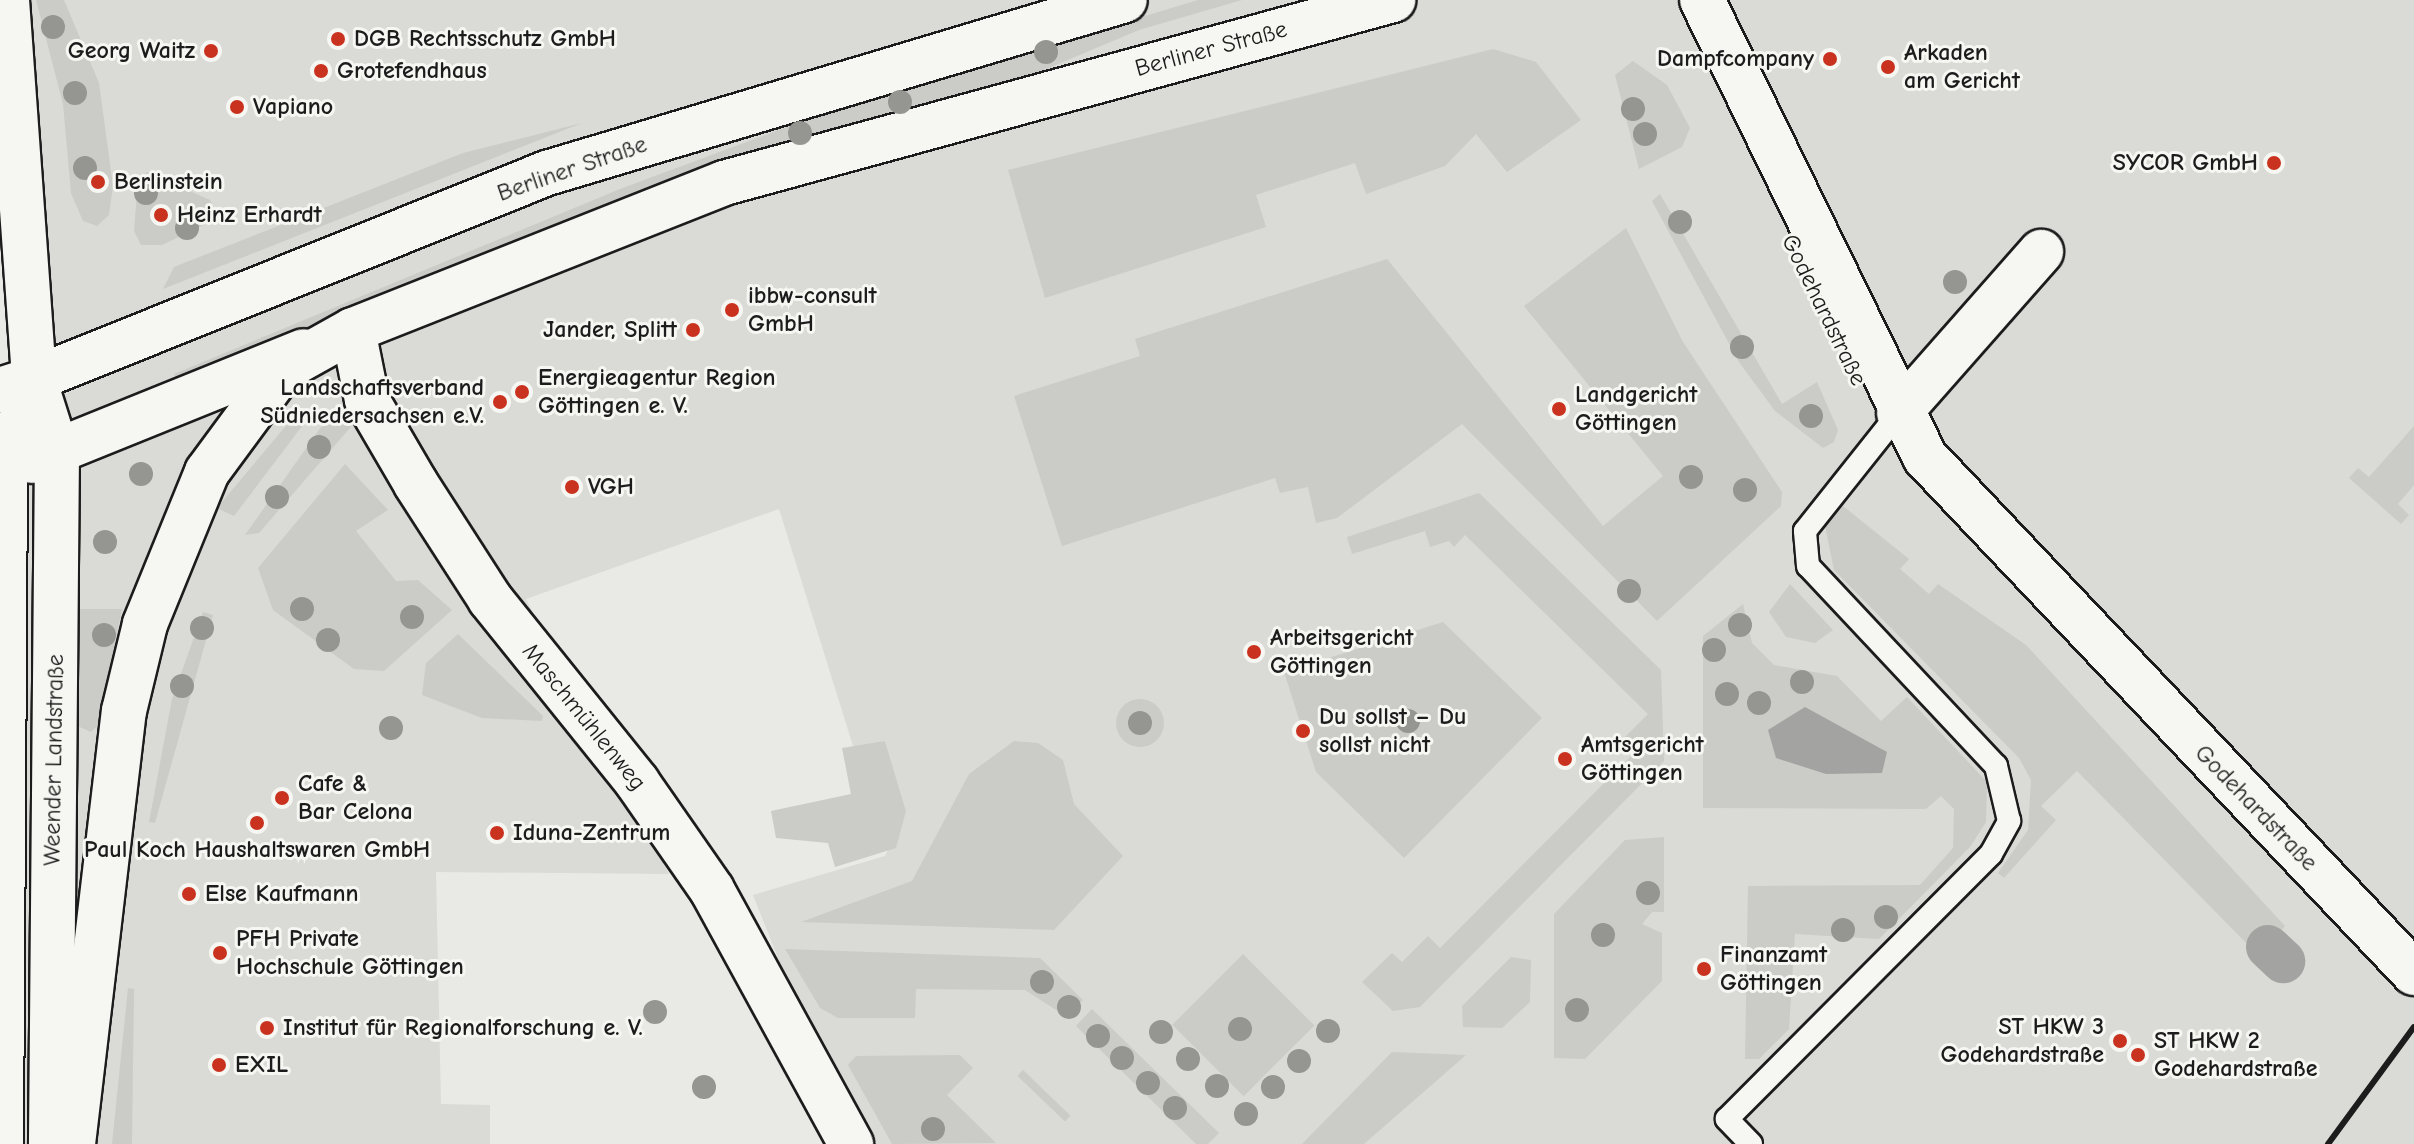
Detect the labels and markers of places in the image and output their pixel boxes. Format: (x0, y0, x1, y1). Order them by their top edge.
place label: DGB Rechtsschutz GmbH (354, 25, 616, 53)
marker: DGB Rechtsschutz GmbH (329, 30, 347, 48)
place label: Georg Waitz (68, 37, 195, 65)
place label: Arkaden am Gericht (1904, 39, 2020, 95)
marker: Georg Waitz (202, 42, 220, 60)
place label: Dampfcompany (1657, 45, 1814, 73)
marker: Dampfcompany (1821, 50, 1839, 68)
place label: Grotefendhaus (337, 57, 487, 85)
marker: Arkaden am Gericht (1879, 58, 1897, 76)
marker: Grotefendhaus (312, 62, 330, 80)
place label: Vapiano (253, 93, 333, 121)
marker: Vapiano (228, 98, 246, 116)
place label: SYCOR GmbH (2113, 149, 2258, 177)
marker: SYCOR GmbH (2265, 154, 2283, 172)
place label: Berlinstein (114, 168, 223, 196)
marker: Berlinstein (89, 173, 107, 191)
place label: Heinz Erhardt (177, 201, 322, 229)
marker: Heinz Erhardt (152, 206, 170, 224)
place label: ibbw-consult GmbH (748, 282, 877, 338)
marker: ibbw-consult GmbH (723, 301, 741, 319)
place label: Jander, Splitt (543, 316, 677, 344)
marker: Jander, Splitt (684, 321, 702, 339)
place label: Energieagentur Region Göttingen e. V. (538, 364, 776, 420)
place label: Landschaftsverband Südniedersachsen e.V. (260, 374, 484, 430)
place label: Landgericht Göttingen (1575, 381, 1697, 437)
marker: Energieagentur Region Göttingen e. V. (513, 383, 531, 401)
marker: Landschaftsverband Südniedersachsen e.V. (491, 393, 509, 411)
marker: Landgericht Göttingen (1550, 400, 1568, 418)
place label: VGH (588, 473, 634, 501)
marker: VGH (563, 478, 581, 496)
place label: Arbeitsgericht Göttingen (1270, 624, 1413, 680)
marker: Arbeitsgericht Göttingen (1245, 643, 1263, 661)
place label: Du sollst – Du sollst nicht (1319, 703, 1466, 759)
marker: Du sollst – Du sollst nicht (1294, 722, 1312, 740)
place label: Amtsgericht Göttingen (1581, 731, 1704, 787)
marker: Amtsgericht Göttingen (1556, 750, 1574, 768)
place label: Cafe & Bar Celona (298, 770, 413, 826)
marker: Cafe & Bar Celona (273, 789, 291, 807)
marker: Paul Koch Haushaltswaren GmbH (248, 814, 266, 832)
place label: Iduna-Zentrum (513, 819, 670, 847)
marker: Iduna-Zentrum (488, 824, 506, 842)
place label: Paul Koch Haushaltswaren GmbH (84, 836, 430, 864)
place label: Else Kaufmann (205, 880, 359, 908)
marker: Else Kaufmann (180, 885, 198, 903)
place label: PFH Private Hochschule Göttingen (236, 925, 464, 981)
place label: Finanzamt Göttingen (1720, 941, 1827, 997)
marker: PFH Private Hochschule Göttingen (211, 944, 229, 962)
marker: Finanzamt Göttingen (1695, 960, 1713, 978)
place label: ST HKW 3 Godehardstraße (1941, 1013, 2104, 1069)
place label: Institut für Regionalforschung e. V. (283, 1014, 643, 1042)
marker: Institut für Regionalforschung e. V. (258, 1019, 276, 1037)
place label: ST HKW 2 Godehardstraße (2154, 1027, 2317, 1083)
marker: ST HKW 3 Godehardstraße (2111, 1032, 2129, 1050)
marker: ST HKW 2 Godehardstraße (2129, 1046, 2147, 1064)
place label: EXIL (235, 1051, 288, 1079)
marker: EXIL (210, 1056, 228, 1074)

